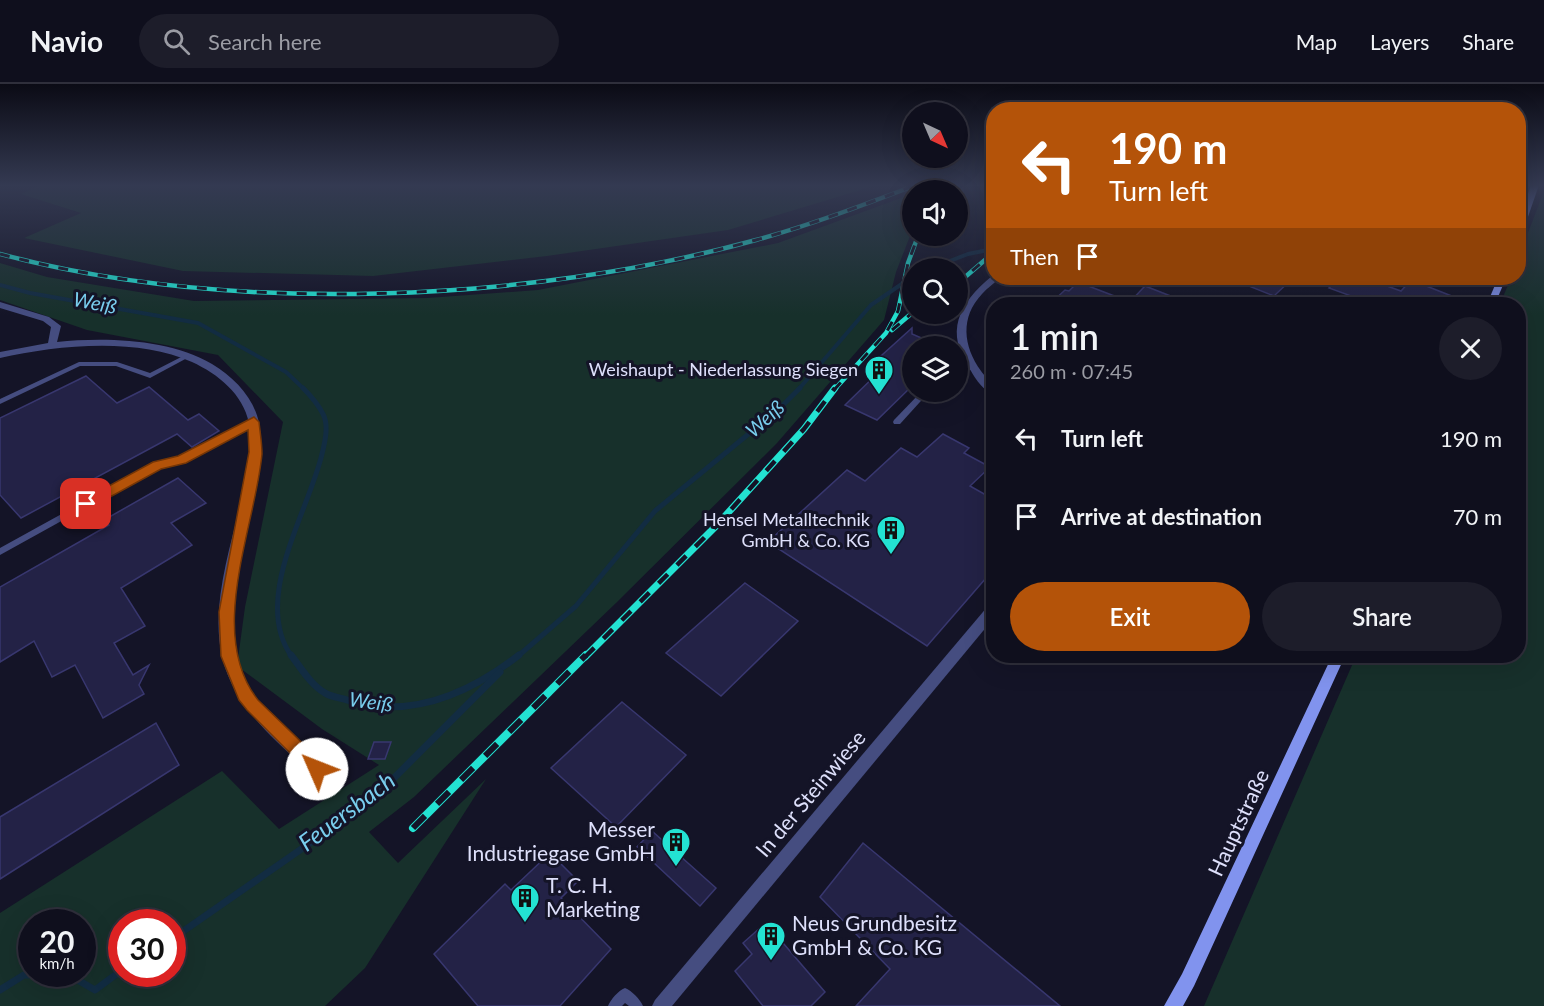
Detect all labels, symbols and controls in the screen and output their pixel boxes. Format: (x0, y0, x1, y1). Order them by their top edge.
search box (139, 14, 559, 68)
text: Navio (30, 24, 103, 58)
icon: search (160, 25, 193, 58)
text: Search here (208, 28, 322, 55)
text: Map (1296, 29, 1337, 54)
text: Layers (1370, 29, 1429, 54)
text: Share (1462, 29, 1514, 54)
north arrow (902, 102, 968, 168)
map controls (902, 102, 968, 402)
text: 190 m (1109, 123, 1227, 173)
icon: left (1010, 126, 1088, 204)
text: Turn left (1109, 174, 1208, 207)
button: sound (902, 180, 968, 246)
icon: arrive (1071, 240, 1104, 273)
text: Then (1010, 243, 1059, 270)
button: search (902, 258, 968, 324)
water label: Weiß (71, 286, 119, 318)
text: 1 min (1010, 314, 1099, 358)
button: close (1439, 317, 1502, 380)
button: layers (902, 336, 968, 402)
building icon: Weishaupt - Niederlassung Siegen (863, 354, 895, 396)
place label: Weishaupt - Niederlassung Siegen (589, 358, 858, 380)
text: 260 m · 07:45 (1010, 359, 1133, 383)
water label: Weiß (740, 395, 789, 442)
icon: left (1010, 422, 1043, 455)
text: Turn left (1061, 425, 1143, 452)
text: 190 m (1440, 425, 1502, 452)
pin (60, 478, 111, 529)
icon: arrive (69, 487, 102, 520)
icon: arrive (1010, 500, 1043, 533)
text: Arrive at destination (1061, 503, 1262, 530)
text: 70 m (1453, 503, 1502, 530)
place label: Hensel Metalltechnik GmbH & Co. KG (703, 508, 871, 551)
building icon: Hensel Metalltechnik GmbH & Co. KG (875, 514, 907, 556)
button: Exit (1010, 582, 1250, 651)
button: Share (1262, 582, 1502, 651)
water label: Weiß (348, 686, 395, 716)
street label: In der Steinwiese (750, 725, 870, 861)
position arrow (285, 737, 349, 801)
water label: Feuersbach (292, 765, 400, 857)
street label: Hauptstraße (1202, 765, 1273, 880)
place label: Messer Industriegase GmbH (467, 816, 655, 865)
building icon: Messer Industriegase GmbH (660, 826, 692, 868)
place label: T. C. H. Marketing (546, 872, 640, 921)
building icon: T. C. H. Marketing (509, 882, 541, 924)
speed limit sign: 30 (108, 909, 186, 987)
place label: Neus Grundbesitz GmbH & Co. KG (792, 910, 957, 959)
building icon: Neus Grundbesitz GmbH & Co. KG (755, 920, 787, 962)
text: 20 (40, 923, 74, 959)
text: km/h (39, 954, 75, 972)

